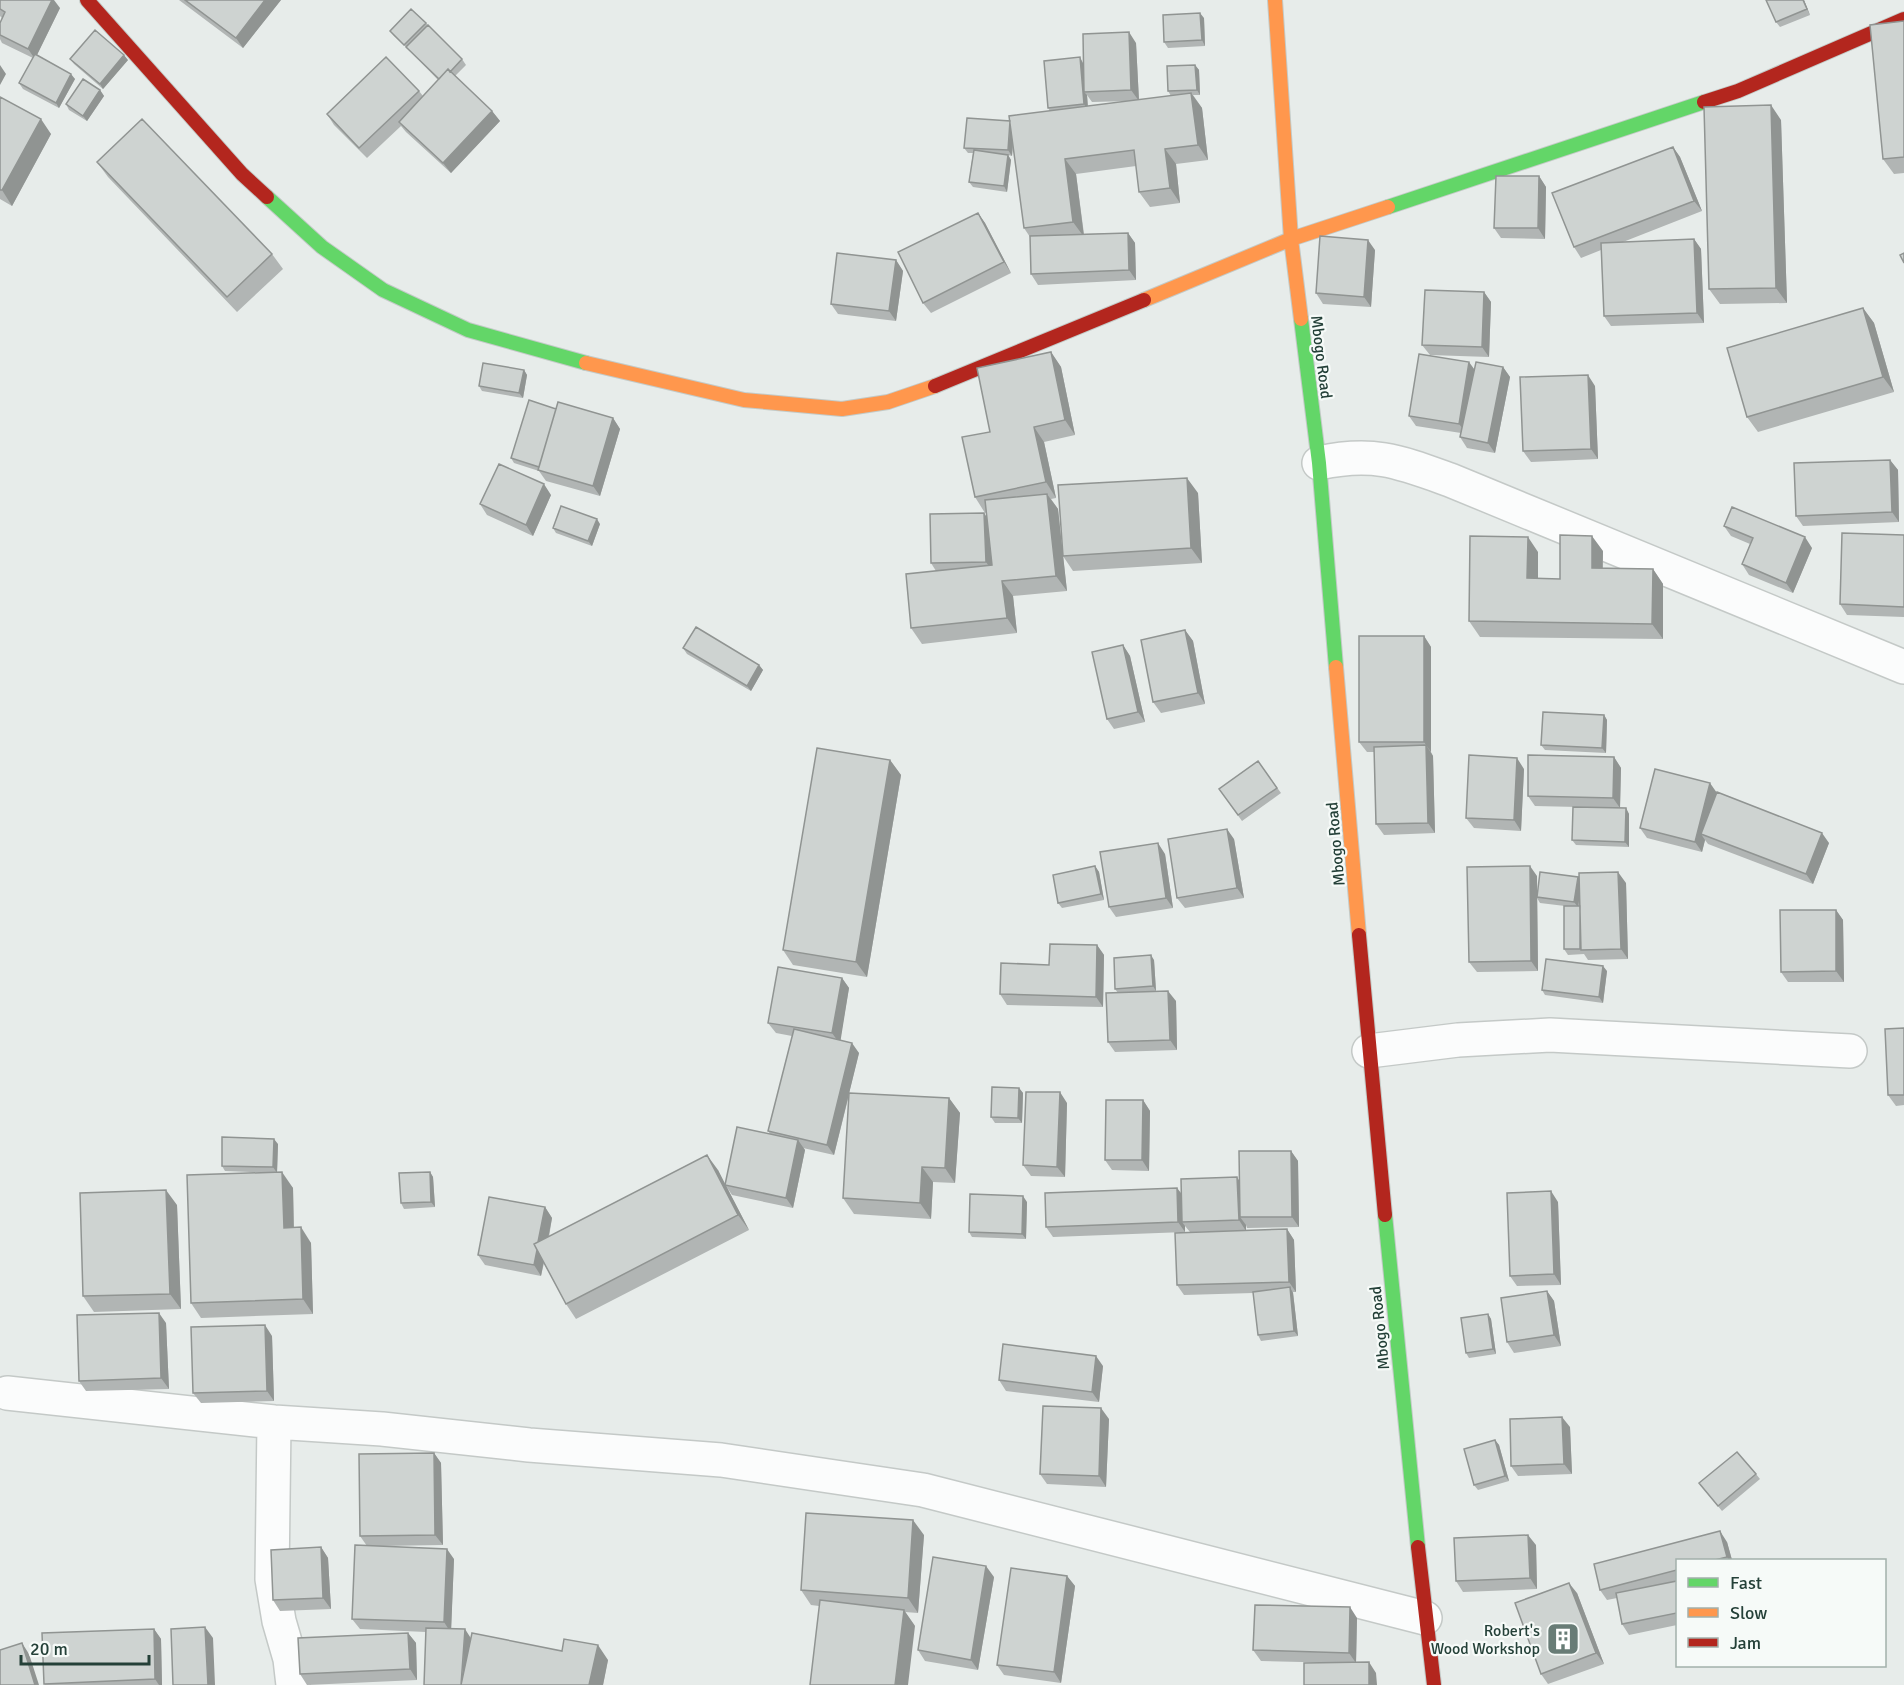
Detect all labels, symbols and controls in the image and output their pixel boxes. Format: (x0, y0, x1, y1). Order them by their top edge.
street label: Mbogo Road (1306, 314, 1336, 400)
street label: Mbogo Road (1322, 801, 1350, 887)
street label: Mbogo Road (1366, 1285, 1394, 1371)
legend (1676, 1559, 1886, 1667)
text: Fast (1730, 1572, 1762, 1594)
text: Slow (1730, 1602, 1767, 1624)
place label: Robert's Wood Workshop (1431, 1621, 1540, 1659)
building icon: Robert's Wood Workshop (1545, 1621, 1581, 1657)
scale bar (21, 1628, 148, 1666)
text: Jam (1730, 1632, 1761, 1654)
text: 20 m (30, 1638, 68, 1660)

